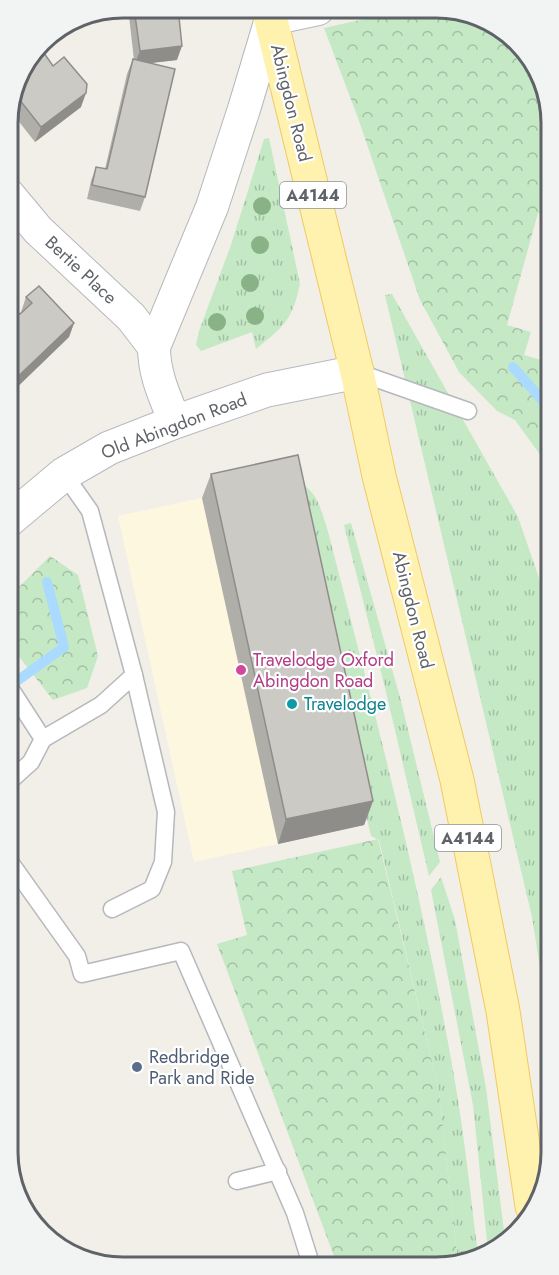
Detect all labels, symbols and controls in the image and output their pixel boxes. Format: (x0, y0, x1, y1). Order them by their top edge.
street label: Abingdon Road (264, 41, 318, 165)
road number: A4144 (280, 182, 346, 208)
street label: Bertie Place (39, 230, 123, 310)
street label: Old Abingdon Road (97, 386, 251, 466)
street label: Abingdon Road (386, 548, 440, 672)
place label: Travelodge Oxford Abingdon Road (253, 647, 394, 694)
marker: Travelodge Oxford Abingdon Road (234, 663, 248, 677)
place label: Travelodge (304, 691, 386, 717)
marker: Travelodge (285, 697, 299, 711)
road number: A4144 (435, 825, 501, 851)
place label: Redbridge Park and Ride (149, 1044, 255, 1091)
marker: Redbridge Park and Ride (130, 1060, 144, 1074)

